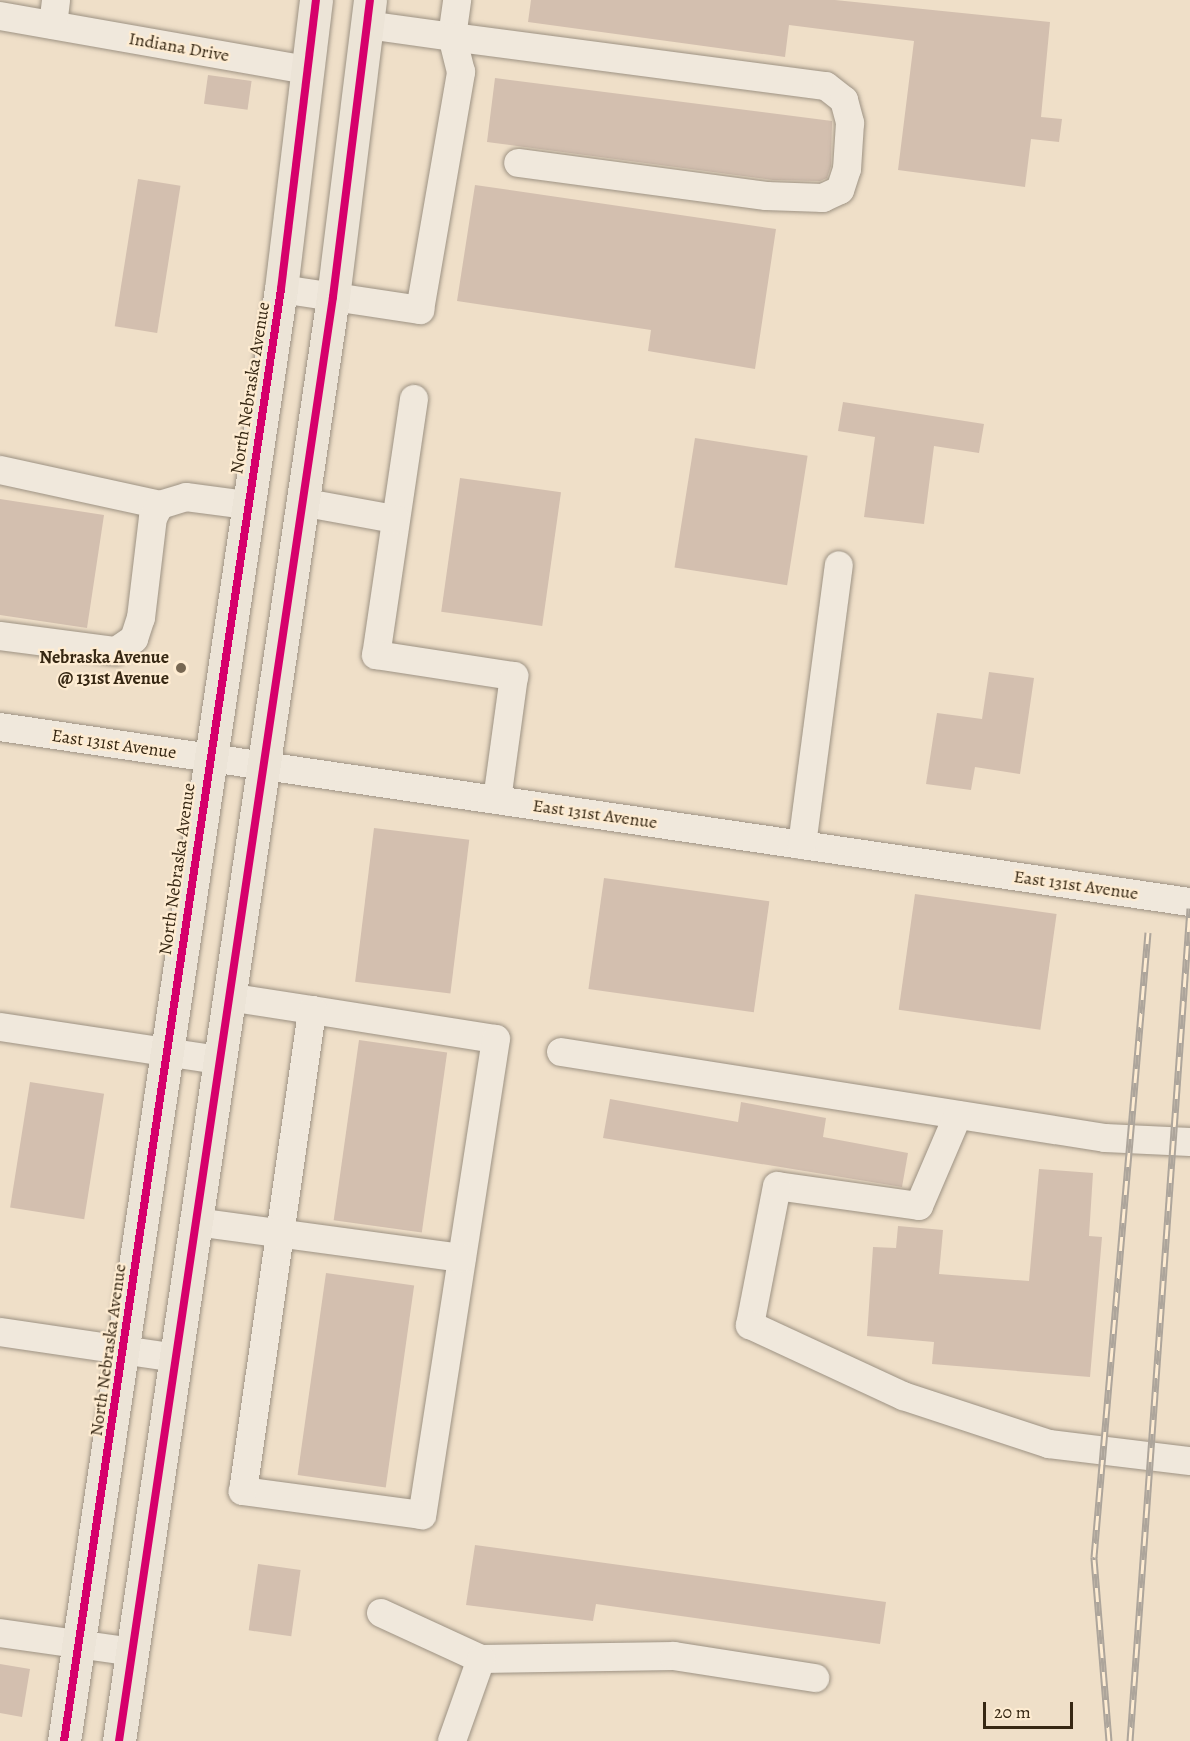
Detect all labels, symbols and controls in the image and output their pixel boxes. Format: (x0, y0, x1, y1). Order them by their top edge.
street label: Indiana Drive (127, 28, 231, 66)
street label: North Nebraska Avenue (226, 300, 274, 476)
place label: Nebraska Avenue @ 131st Avenue (39, 647, 169, 690)
marker: Nebraska Avenue @ 131st Avenue (174, 661, 188, 675)
street label: East 131st Avenue (50, 725, 178, 763)
street label: North Nebraska Avenue (154, 781, 200, 957)
street label: East 131st Avenue (531, 795, 659, 833)
street label: East 131st Avenue (1012, 866, 1140, 904)
street label: North Nebraska Avenue (85, 1262, 131, 1438)
scale bar (986, 1690, 1076, 1728)
text: 20 m (994, 1700, 1031, 1724)

